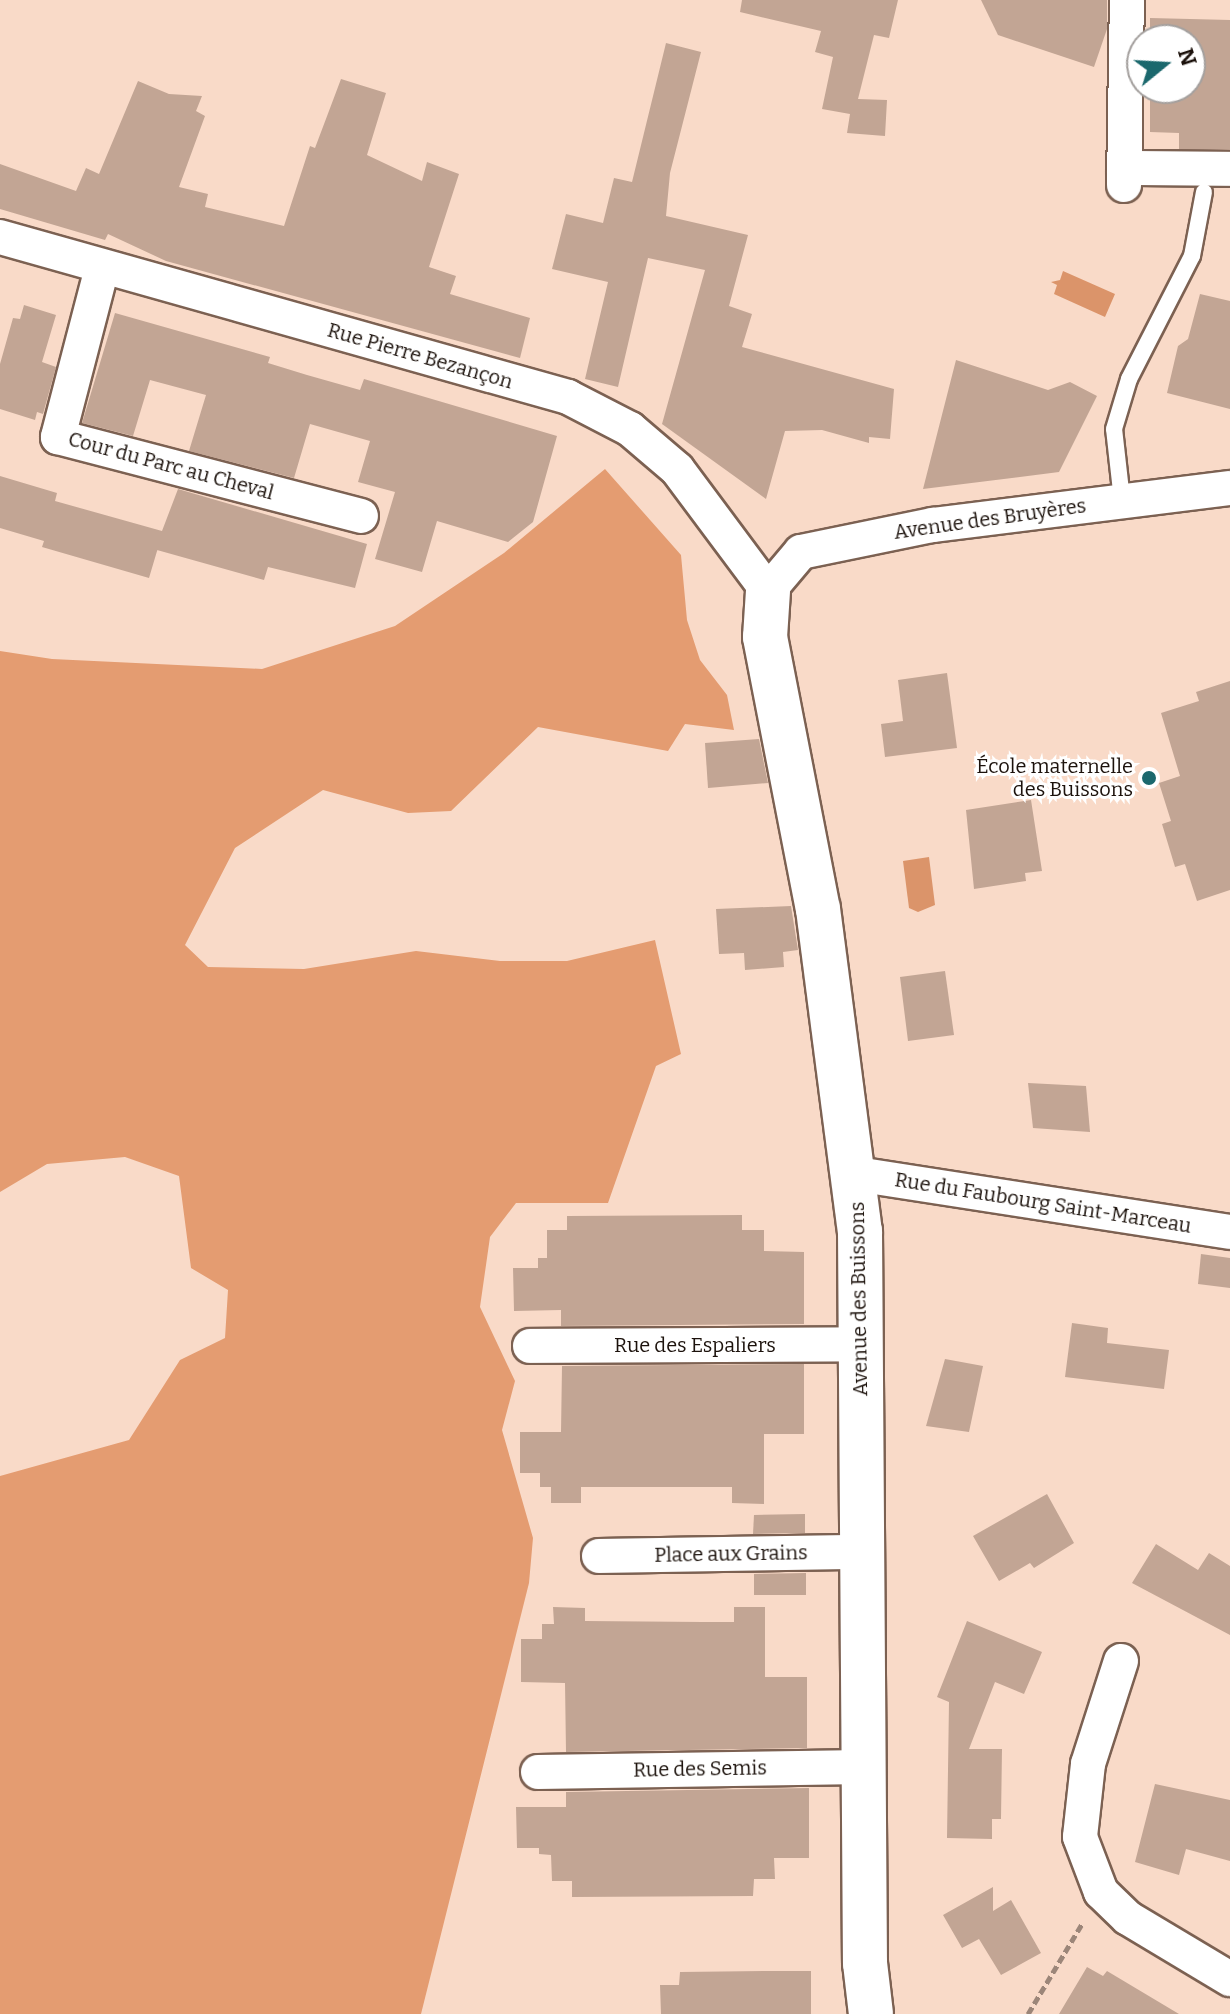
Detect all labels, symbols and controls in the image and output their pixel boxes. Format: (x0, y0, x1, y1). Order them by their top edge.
north arrow (1126, 24, 1206, 104)
text: N (1172, 45, 1203, 69)
street label: Rue Pierre Bezançon (325, 318, 515, 394)
street label: Cour du Parc au Cheval (66, 427, 276, 505)
street label: Avenue des Bruyères (892, 494, 1088, 544)
place label: École maternelle des Buissons (976, 754, 1133, 801)
marker: École maternelle des Buissons (1140, 769, 1158, 787)
street label: Rue du Faubourg Saint-Marceau (893, 1168, 1193, 1238)
street label: Avenue des Buissons (845, 1202, 873, 1396)
street label: Rue des Espaliers (614, 1333, 776, 1357)
street label: Place aux Grains (654, 1541, 808, 1567)
street label: Rue des Semis (633, 1756, 767, 1782)

